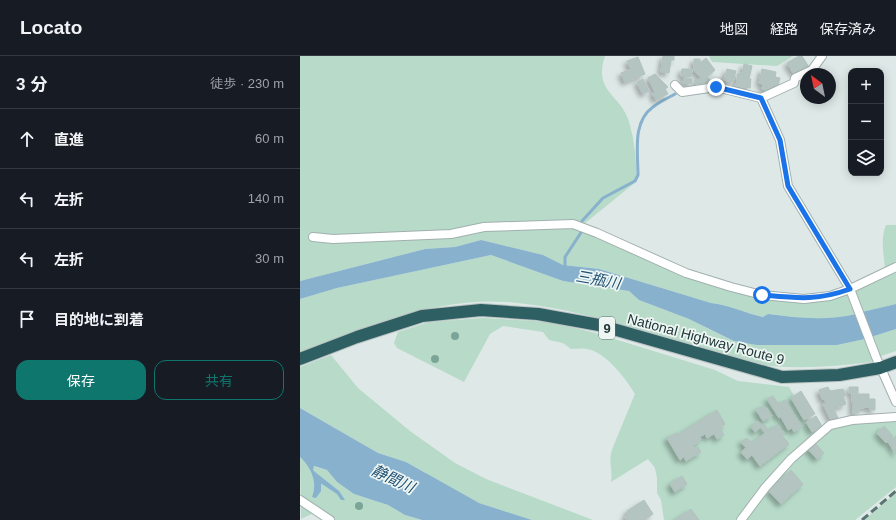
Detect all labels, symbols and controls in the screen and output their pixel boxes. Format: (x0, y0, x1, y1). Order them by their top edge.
text: Locato (20, 17, 82, 38)
text: 地図 (720, 21, 748, 37)
text: 経路 (770, 21, 798, 37)
text: 保存済み (820, 21, 876, 37)
north arrow (800, 68, 836, 104)
map controls (848, 68, 884, 176)
button: + (848, 68, 884, 104)
text: 3 分 (16, 75, 47, 94)
text: 徒歩 · 230 m (210, 76, 284, 91)
route end (707, 78, 725, 96)
button: − (848, 104, 884, 140)
icon: ahead (16, 128, 38, 150)
text: 直進 (54, 131, 84, 148)
text: 60 m (255, 131, 284, 146)
button: layers (848, 140, 884, 176)
icon: left (16, 188, 38, 210)
text: 左折 (54, 191, 84, 208)
text: 140 m (248, 191, 284, 206)
icon: left (16, 248, 38, 270)
text: 左折 (54, 251, 84, 268)
text: 30 m (255, 251, 284, 266)
water label: 三瓶川 (574, 267, 624, 292)
route start (753, 286, 771, 304)
icon: arrive (16, 308, 38, 330)
street label: National Highway Route 9 (626, 310, 786, 368)
text: 目的地に到着 (54, 311, 144, 328)
road number: 9 (599, 317, 615, 339)
button: 保存 (16, 360, 146, 400)
button: 共有 (154, 360, 284, 400)
water label: 静間川 (369, 461, 419, 497)

